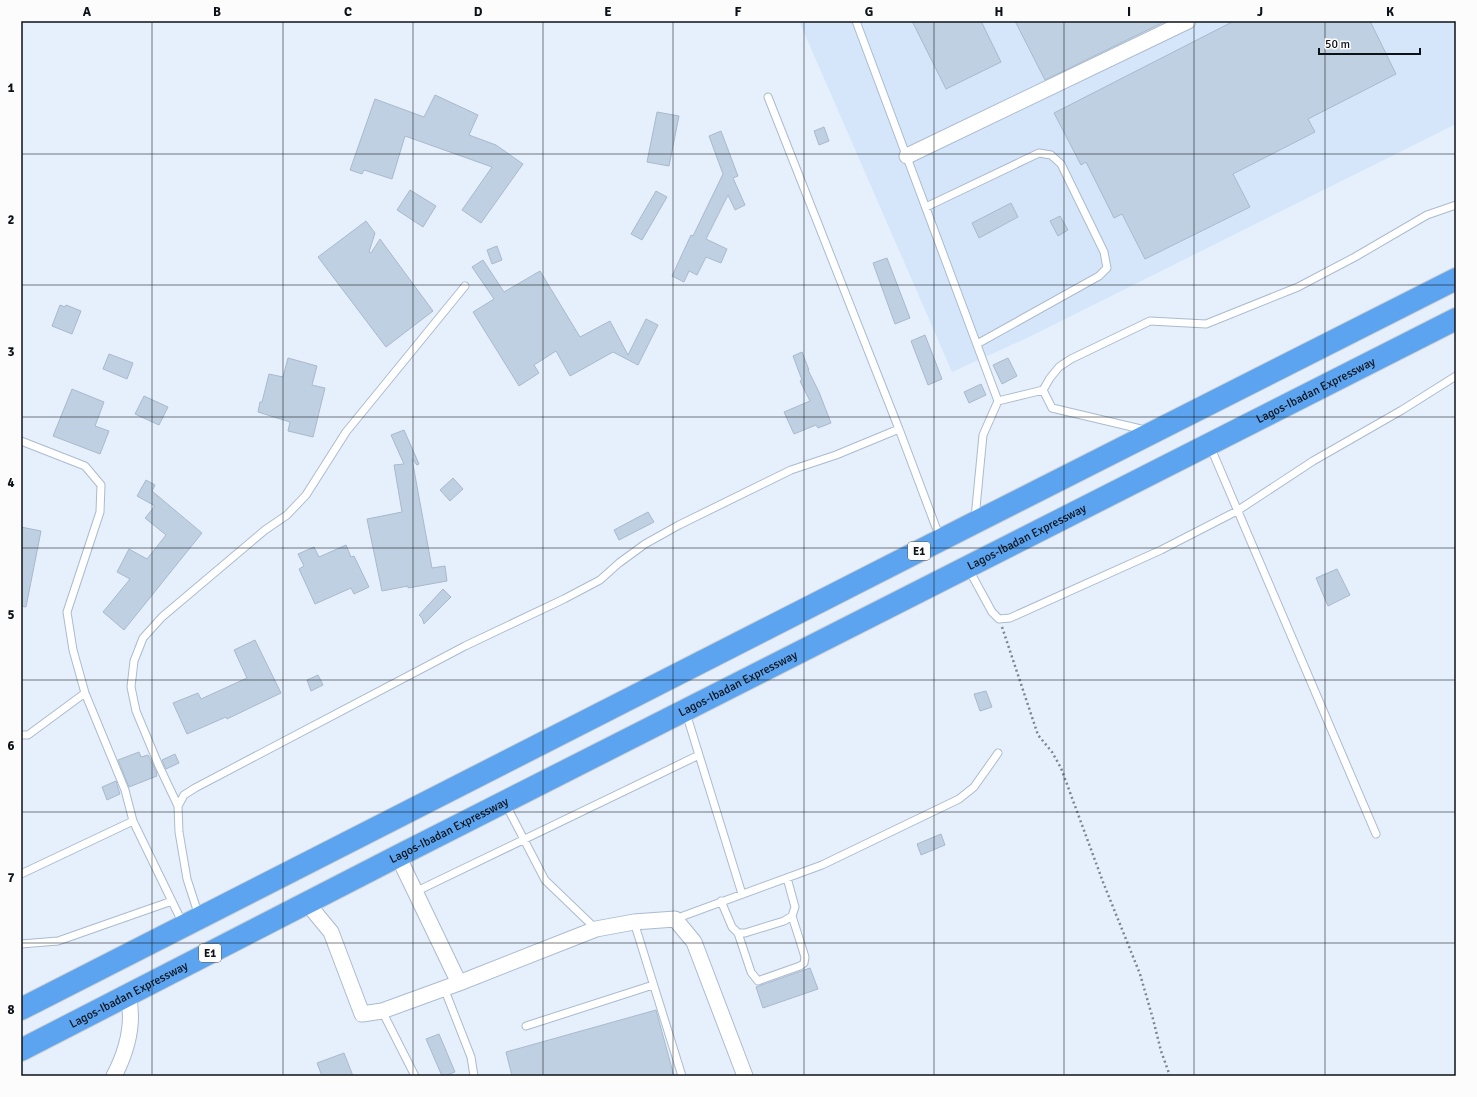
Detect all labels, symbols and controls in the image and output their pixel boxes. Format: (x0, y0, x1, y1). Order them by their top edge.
text: A (83, 4, 92, 20)
text: B (213, 4, 221, 20)
text: C (344, 4, 352, 20)
text: D (474, 4, 483, 20)
text: E (604, 4, 612, 20)
text: F (735, 4, 742, 20)
text: G (865, 4, 873, 20)
text: H (995, 4, 1003, 20)
text: I (1127, 4, 1131, 20)
text: J (1257, 4, 1263, 20)
text: K (1386, 4, 1394, 20)
scale bar (1319, 30, 1420, 56)
text: 50 m (1325, 37, 1350, 52)
text: 1 (7, 80, 15, 96)
text: 2 (7, 212, 15, 228)
text: 3 (7, 344, 15, 360)
street label: Lagos-Ibadan Expressway (1254, 354, 1378, 427)
text: 4 (7, 475, 15, 491)
street label: Lagos-Ibadan Expressway (965, 500, 1089, 573)
road number: E1 (908, 542, 930, 560)
text: 5 (7, 607, 15, 623)
street label: Lagos-Ibadan Expressway (676, 647, 800, 720)
text: 6 (7, 738, 15, 754)
street label: Lagos-Ibadan Expressway (387, 794, 511, 867)
text: 7 (7, 870, 15, 886)
road number: E1 (199, 944, 221, 962)
street label: Lagos-Ibadan Expressway (67, 958, 191, 1031)
text: 8 (7, 1002, 15, 1018)

